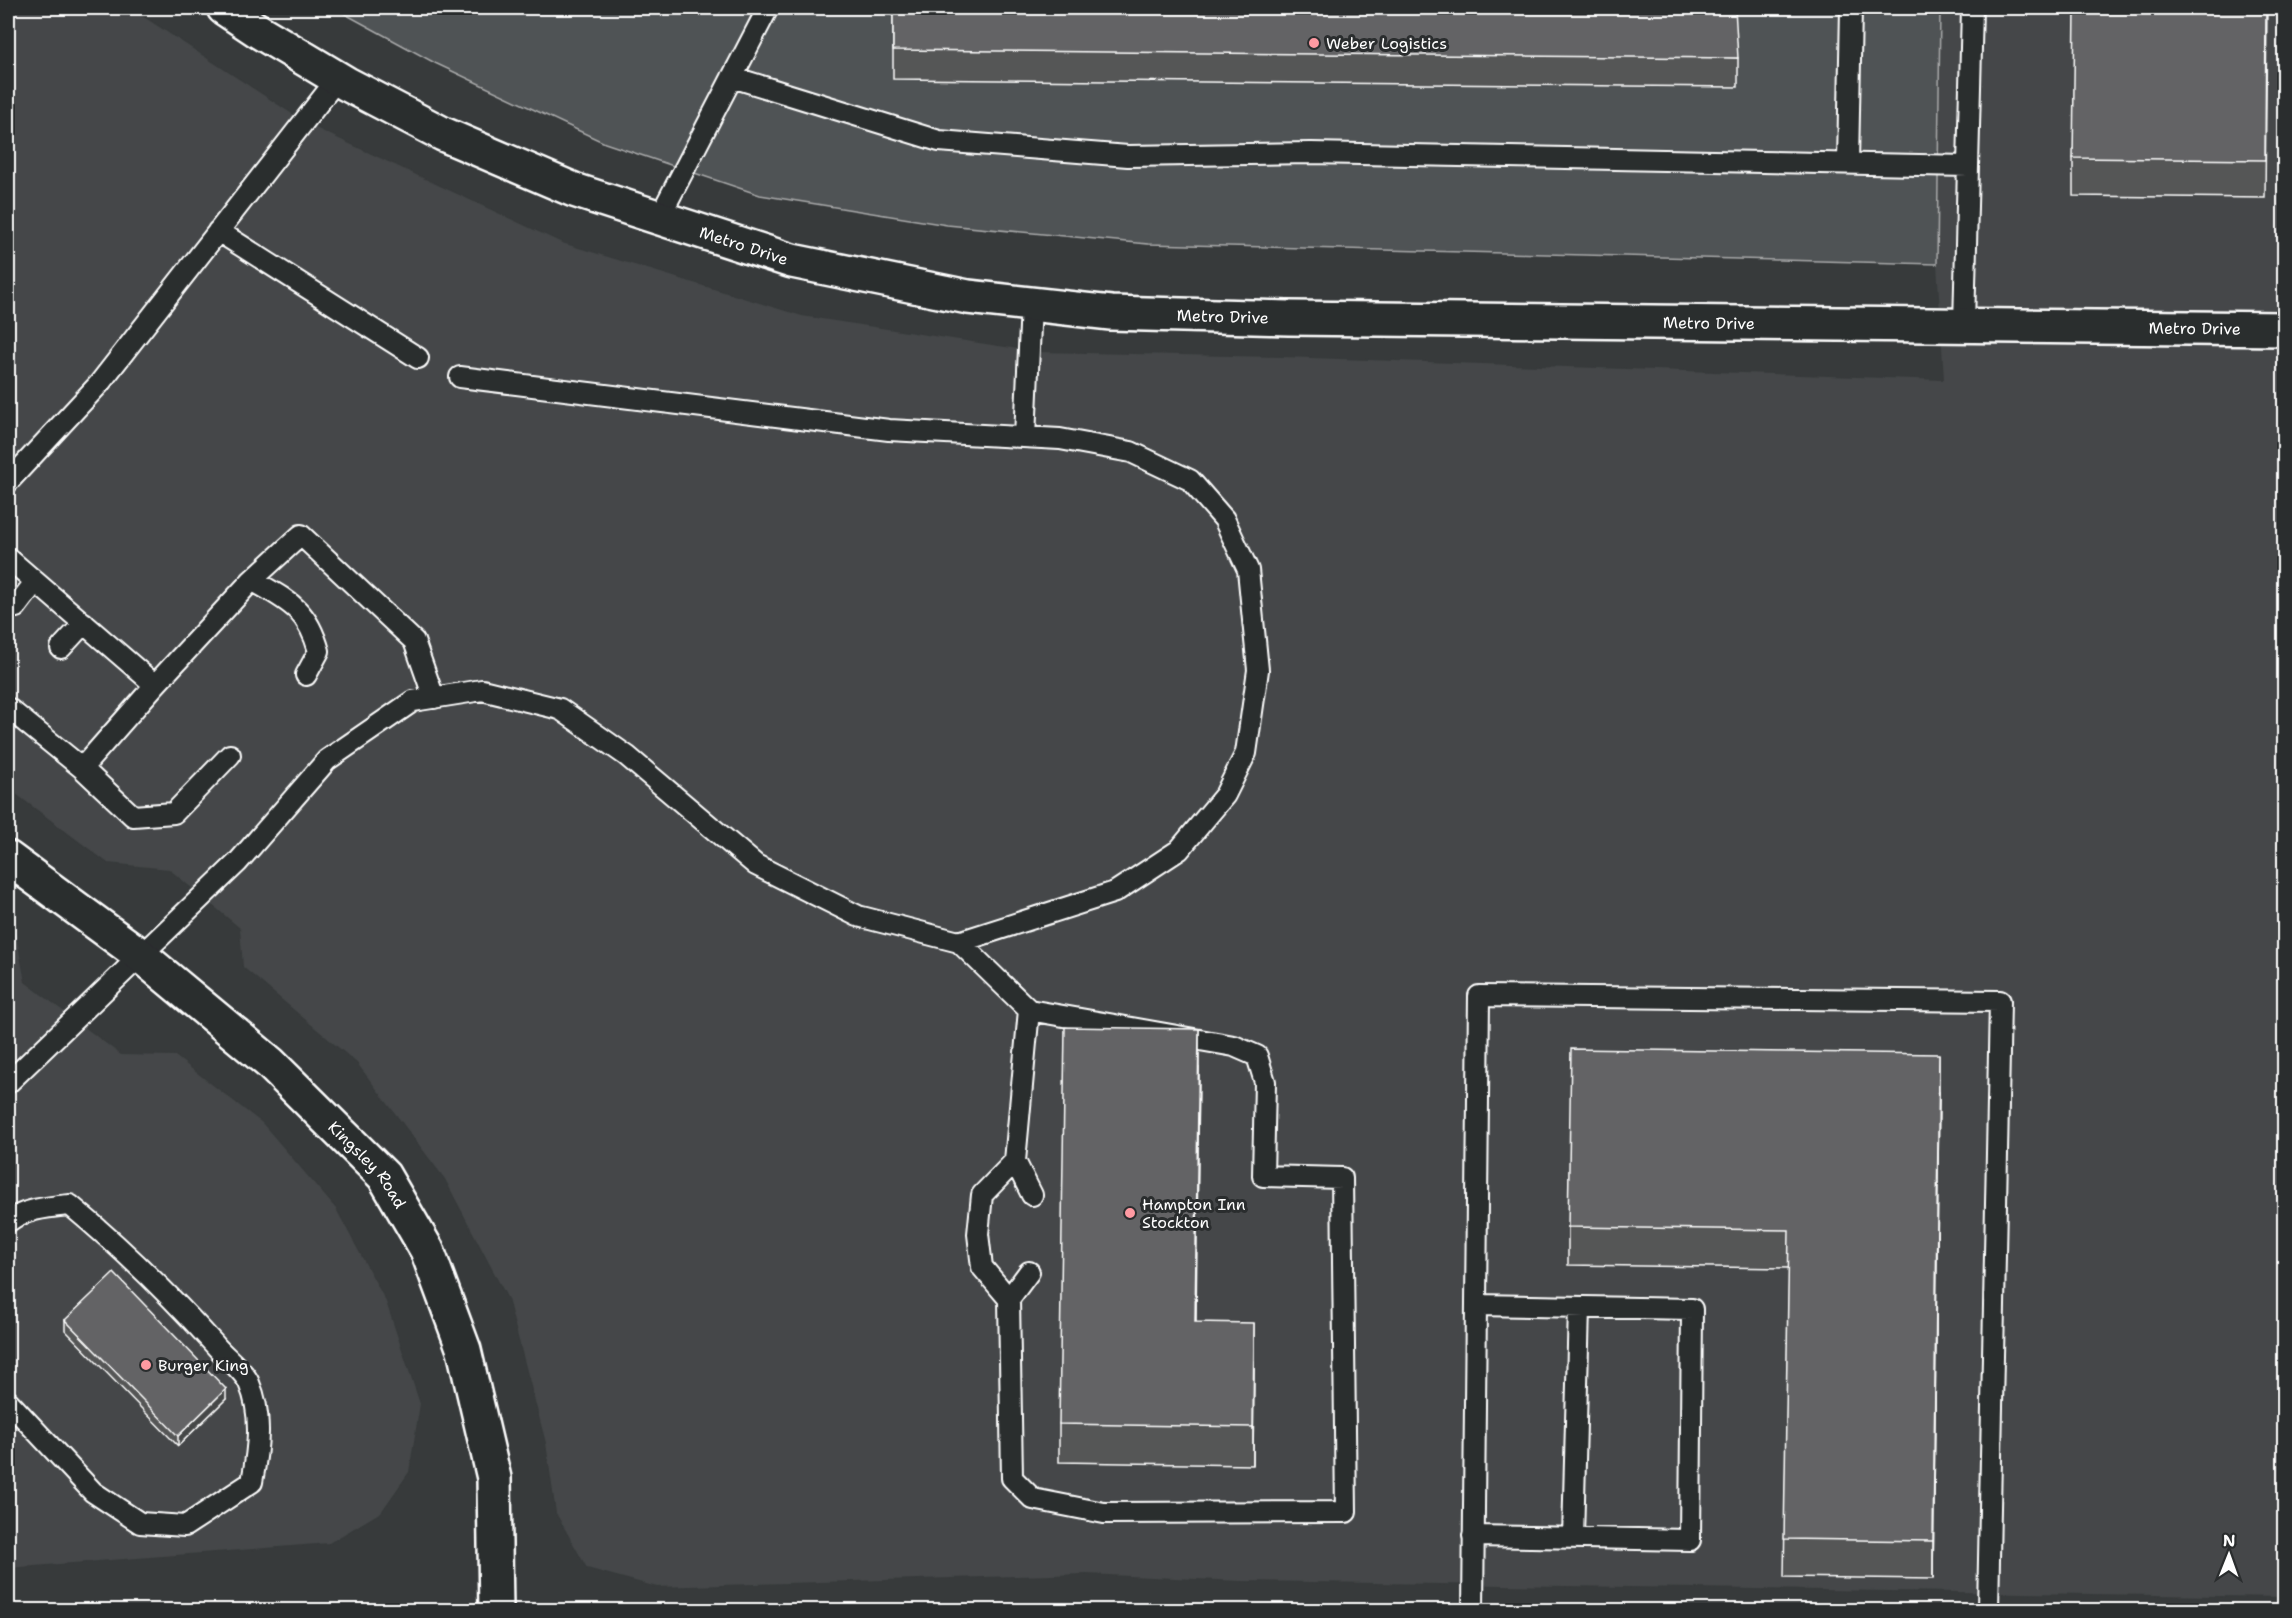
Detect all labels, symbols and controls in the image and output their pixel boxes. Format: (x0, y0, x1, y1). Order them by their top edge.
place label: Weber Logistics (1326, 33, 1447, 54)
marker: Weber Logistics (1307, 36, 1321, 50)
street label: Metro Drive (697, 221, 791, 270)
street label: Metro Drive (1176, 304, 1269, 328)
street label: Metro Drive (1663, 312, 1755, 334)
street label: Metro Drive (2149, 317, 2241, 339)
street label: Kingsley Road (324, 1116, 411, 1212)
place label: Hampton Inn Stockton (1142, 1194, 1246, 1233)
marker: Hampton Inn Stockton (1123, 1206, 1137, 1220)
place label: Burger King (158, 1355, 249, 1376)
marker: Burger King (139, 1358, 153, 1372)
north arrow (2199, 1525, 2259, 1585)
text: N (2223, 1530, 2236, 1551)

